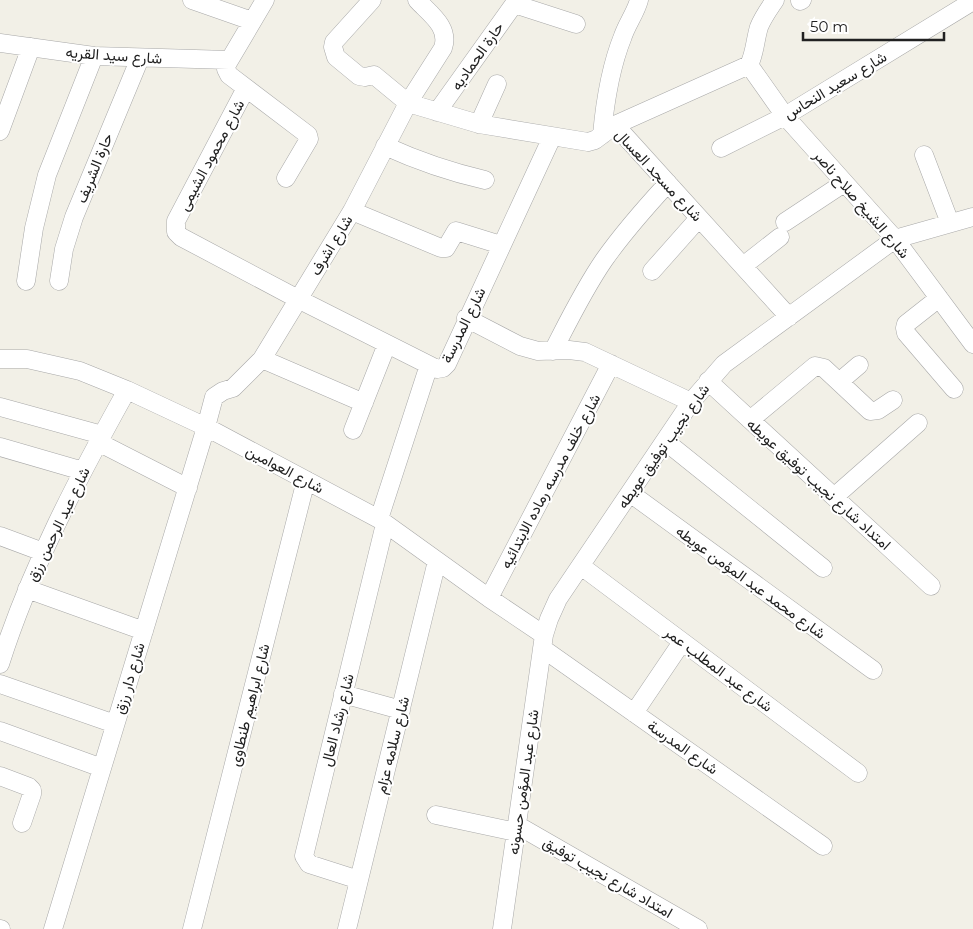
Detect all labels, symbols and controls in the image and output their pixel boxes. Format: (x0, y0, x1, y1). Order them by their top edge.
scale bar (803, 10, 944, 42)
text: 50 m (810, 17, 848, 36)
street label: حارة الحماديه (447, 18, 507, 94)
street label: شارع سيد القريه (65, 42, 163, 70)
street label: شارع سعيد النحاس (780, 47, 891, 125)
street label: شارع محمود الشيمى (174, 96, 250, 215)
street label: شارع مسجد العسال (610, 125, 707, 227)
street label: حارة الشريف (71, 130, 117, 206)
street label: شارع الشيخ صلاح ناصر (808, 145, 914, 263)
street label: شارع اشرف (306, 211, 358, 280)
street label: شارع المدرسة (436, 284, 491, 367)
street label: شارع نجيب توفيق عويطه (613, 380, 715, 513)
street label: شارع خلف مدرسه رماده الابتدائيه (496, 390, 606, 573)
street label: امتداد شارع نجيب توفيق عويطه (742, 414, 895, 555)
street label: شارع العوامين (242, 441, 327, 499)
street label: شارع عبد الرحمن رزق (22, 464, 96, 585)
street label: شارع محمد عبد المؤمن عويطه (671, 521, 830, 644)
street label: شارع عبد المطلب عمر (659, 622, 777, 718)
street label: شارع دار رزق (109, 640, 151, 717)
street label: شارع ابراهيم طنطاوى (225, 642, 275, 769)
street label: شارع رشاد العال (316, 672, 360, 769)
street label: شارع سلامه عزام (371, 694, 415, 796)
street label: شارع عبد المؤمن حسونه (503, 708, 545, 856)
street label: شارع المدرسة (643, 716, 722, 780)
street label: امتداد شارع نجيب توفيق (539, 832, 676, 924)

